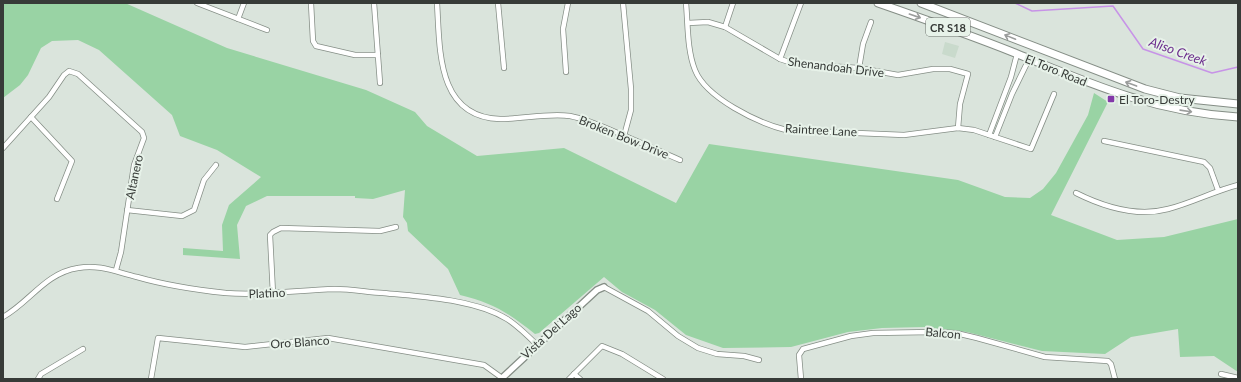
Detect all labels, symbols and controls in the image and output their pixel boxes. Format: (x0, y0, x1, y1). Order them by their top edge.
one-way arrow (909, 12, 921, 20)
road number: CR S18 (926, 18, 970, 36)
one-way arrow (1005, 33, 1017, 40)
water label: Aliso Creek (1146, 33, 1210, 69)
street label: El Toro Road (1023, 51, 1089, 89)
street label: Shenandoah Drive (787, 54, 885, 80)
one-way arrow (1126, 80, 1138, 88)
place label: El Toro-Destry (1119, 92, 1195, 107)
marker: El Toro-Destry (1106, 94, 1116, 104)
one-way arrow (1179, 108, 1192, 115)
street label: Broken Bow Drive (577, 112, 671, 162)
street label: Raintree Lane (785, 121, 857, 139)
street label: Altanero (122, 153, 146, 201)
street label: Platino (248, 285, 286, 301)
street label: Vista Del Lago (518, 300, 584, 362)
street label: Balcon (925, 324, 961, 342)
street label: Oro Blanco (270, 332, 330, 352)

